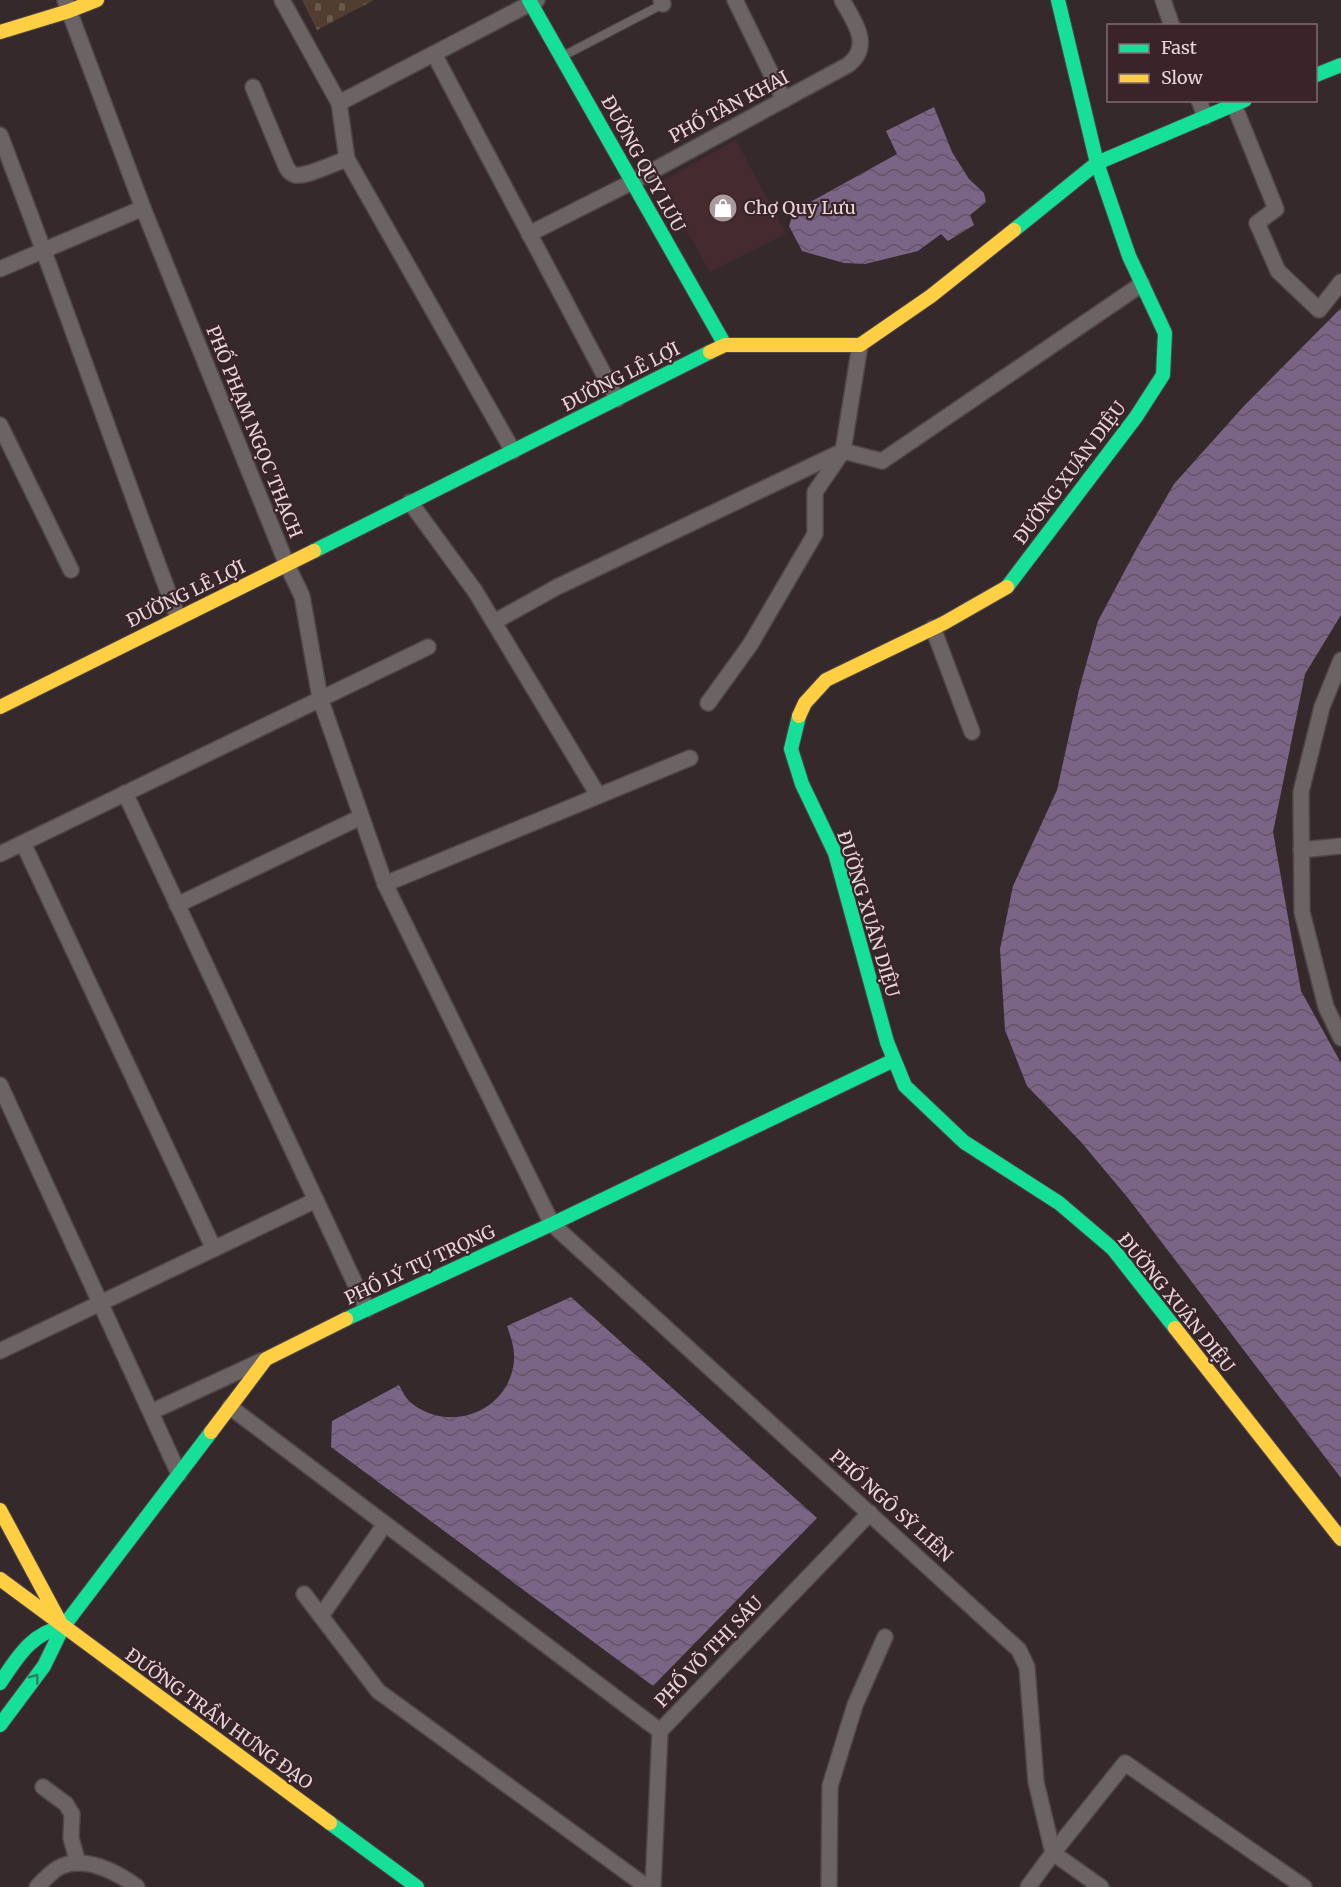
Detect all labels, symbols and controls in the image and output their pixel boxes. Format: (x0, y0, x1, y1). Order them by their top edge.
legend (1107, 24, 1317, 102)
text: Fast (1161, 36, 1197, 59)
street label: PHỐ TÂN KHAI (664, 64, 793, 148)
text: Slow (1161, 66, 1204, 89)
street label: ĐƯỜNG QUY LƯU (596, 92, 691, 236)
shop icon: Chợ Quy Lưu (707, 192, 739, 224)
place label: Chợ Quy Lưu (744, 196, 856, 219)
street label: PHỐ PHẠM NGỌC THẠCH (201, 322, 309, 541)
street label: ĐƯỜNG LÊ LỢI (558, 337, 684, 416)
street label: ĐƯỜNG XUÂN DIỆU (1009, 396, 1131, 549)
street label: ĐƯỜNG LÊ LỢI (123, 555, 249, 632)
street label: ĐƯỜNG XUÂN DIỆU (832, 828, 905, 1000)
street label: PHỐ LÝ TỰ TRỌNG (340, 1218, 499, 1309)
street label: ĐƯỜNG XUÂN DIỆU (1113, 1228, 1240, 1377)
street label: PHỐ NGÔ SỸ LIÊN (825, 1443, 959, 1567)
street label: PHỐ VÕ THỊ SÁU (648, 1589, 768, 1712)
street label: ĐƯỜNG TRẦN HƯNG ĐẠO (121, 1641, 319, 1794)
one-way arrow (28, 1674, 39, 1685)

